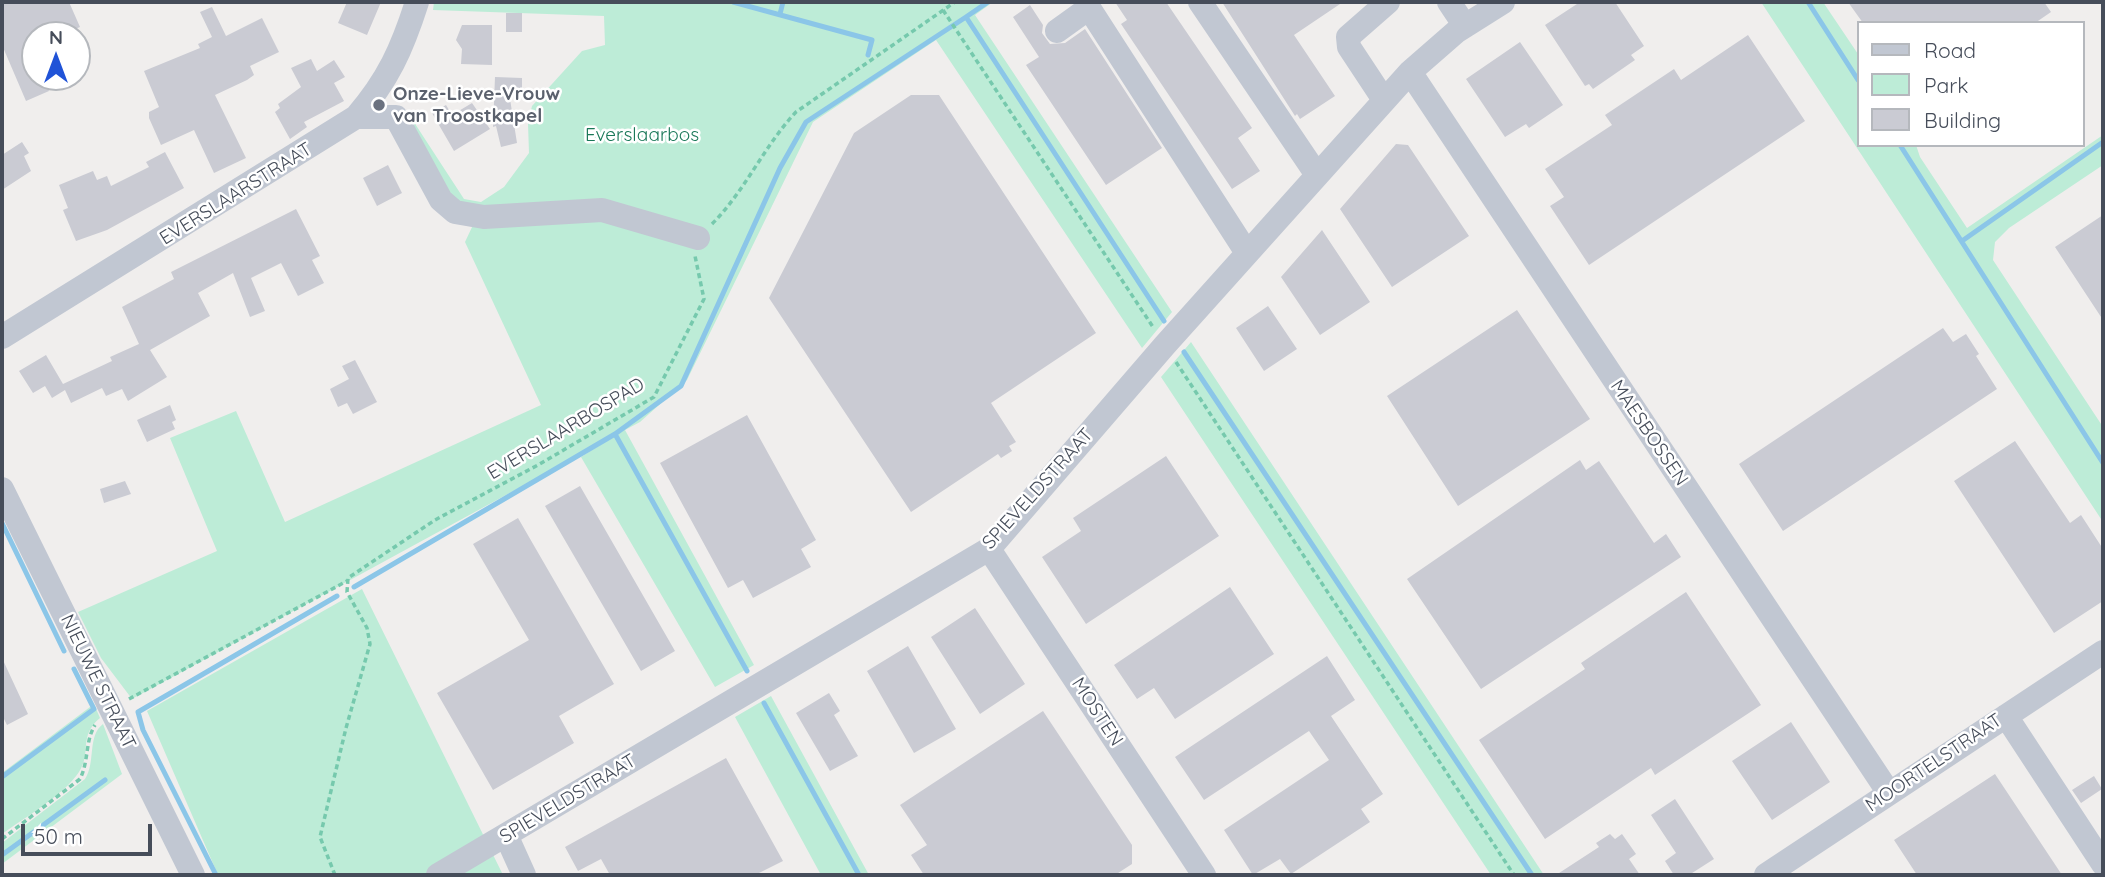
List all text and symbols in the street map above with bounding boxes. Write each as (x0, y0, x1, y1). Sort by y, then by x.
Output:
north arrow (21, 21, 91, 91)
legend (1856, 21, 2084, 147)
text: N (49, 25, 63, 49)
text: Road (1924, 37, 1976, 63)
text: Park (1924, 72, 1968, 98)
place label: Onze-Lieve-Vrouw van Troostkapel (393, 83, 560, 127)
marker: Onze-Lieve-Vrouw van Troostkapel (371, 97, 387, 113)
text: Building (1924, 107, 2001, 133)
park label: Everslaarbos (585, 124, 699, 146)
street label: EVERSLAARSTRAAT (156, 138, 316, 250)
street label: EVERSLAARBOSPAD (483, 373, 649, 485)
street label: MAESBOSSEN (1605, 376, 1693, 490)
street label: SPIEVELDSTRAAT (978, 424, 1098, 554)
street label: NIEUWE STRAAT (55, 611, 141, 753)
street label: MOSTEN (1066, 673, 1128, 751)
street label: MOORTELSTRAAT (1861, 709, 2007, 817)
street label: SPIEVELDSTRAAT (496, 749, 640, 849)
scale bar (24, 810, 156, 854)
text: 50 m (34, 823, 83, 849)

